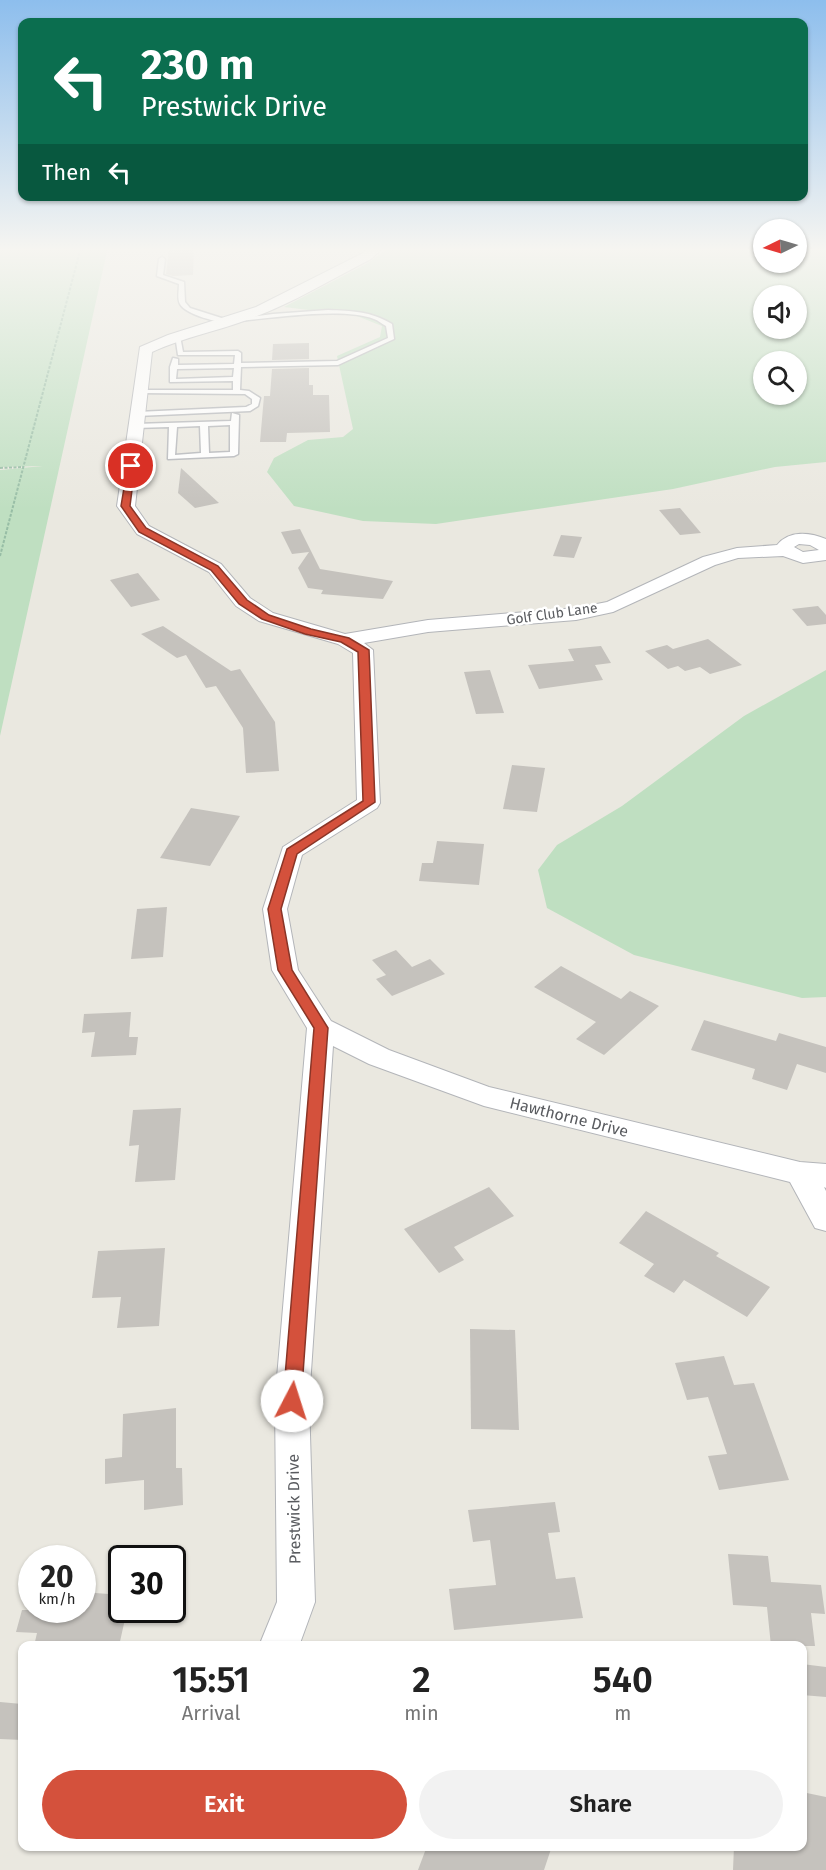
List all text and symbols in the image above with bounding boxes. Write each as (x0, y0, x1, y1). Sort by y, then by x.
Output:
text: 230 m (141, 40, 254, 90)
icon: left (42, 42, 120, 120)
text: Prestwick Drive (141, 91, 327, 123)
icon: left (103, 156, 136, 189)
text: Then (42, 159, 91, 186)
north arrow (753, 219, 807, 273)
map controls (753, 219, 807, 405)
button: sound (753, 285, 807, 339)
button: search (753, 351, 807, 405)
pin (105, 440, 156, 491)
icon: arrive (114, 449, 147, 482)
street label: Golf Club Lane (505, 599, 599, 629)
street label: Hawthorne Drive (508, 1093, 630, 1141)
position arrow (260, 1369, 324, 1433)
street label: Prestwick Drive (284, 1454, 304, 1564)
speed limit sign: 30 (108, 1545, 186, 1623)
text: 20 (40, 1559, 74, 1595)
text: km/h (38, 1590, 76, 1608)
text: 15:51 (172, 1658, 250, 1702)
text: 2 (412, 1658, 431, 1702)
text: 540 (593, 1658, 653, 1702)
text: Arrival (182, 1701, 240, 1725)
text: min (404, 1701, 439, 1725)
text: m (614, 1701, 631, 1725)
button: Exit (42, 1770, 407, 1839)
button: Share (419, 1770, 783, 1839)

